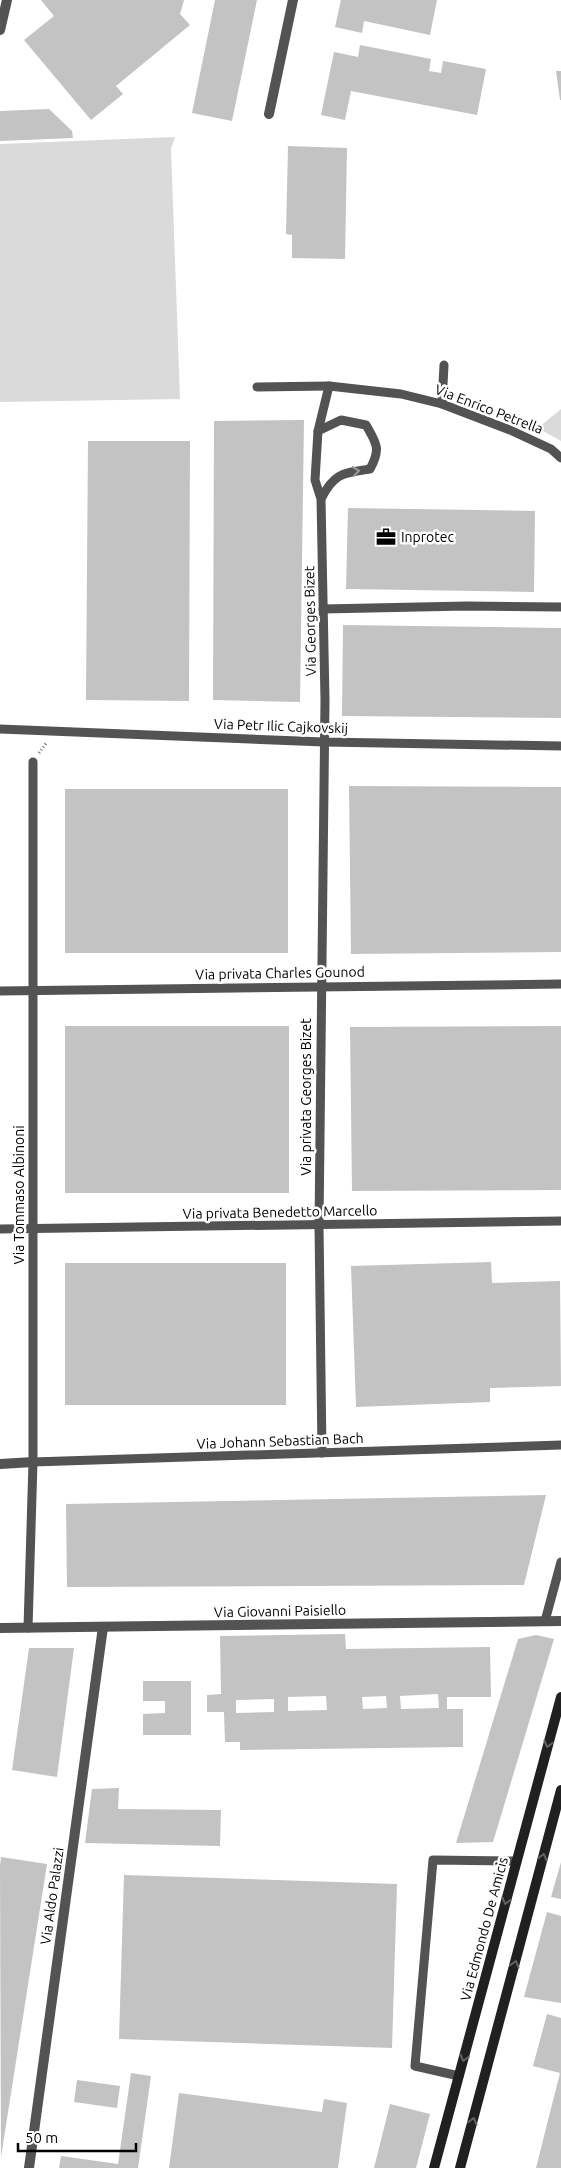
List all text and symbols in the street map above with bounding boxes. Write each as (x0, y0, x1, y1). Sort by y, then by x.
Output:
street label: Via Enrico Petrella (433, 381, 545, 437)
one-way arrow (352, 467, 361, 477)
office icon: Inprotec (375, 526, 397, 548)
place label: Inprotec (401, 529, 454, 545)
street label: Via Georges Bizet (301, 565, 319, 676)
street label: Via Petr Ilic Cajkovskij (214, 716, 348, 736)
street label: Via privata Charles Gounod (195, 964, 365, 982)
street label: Via privata Georges Bizet (298, 1018, 314, 1176)
street label: Via Tommaso Albinoni (11, 1125, 27, 1265)
street label: Via privata Benedetto Marcello (182, 1202, 378, 1222)
street label: Via Johann Sebastian Bach (196, 1430, 364, 1452)
street label: Via Giovanni Paisiello (214, 1602, 346, 1620)
one-way arrow (544, 1739, 554, 1747)
street label: Via Aldo Palazzi (37, 1846, 67, 1946)
one-way arrow (537, 1852, 548, 1861)
street label: Via Edmondo De Amicis (457, 1855, 511, 2003)
one-way arrow (501, 1896, 512, 1905)
one-way arrow (509, 1960, 519, 1968)
one-way arrow (459, 2053, 470, 2062)
one-way arrow (467, 2117, 477, 2125)
scale bar (18, 2120, 135, 2152)
text: 50 m (25, 2129, 58, 2146)

